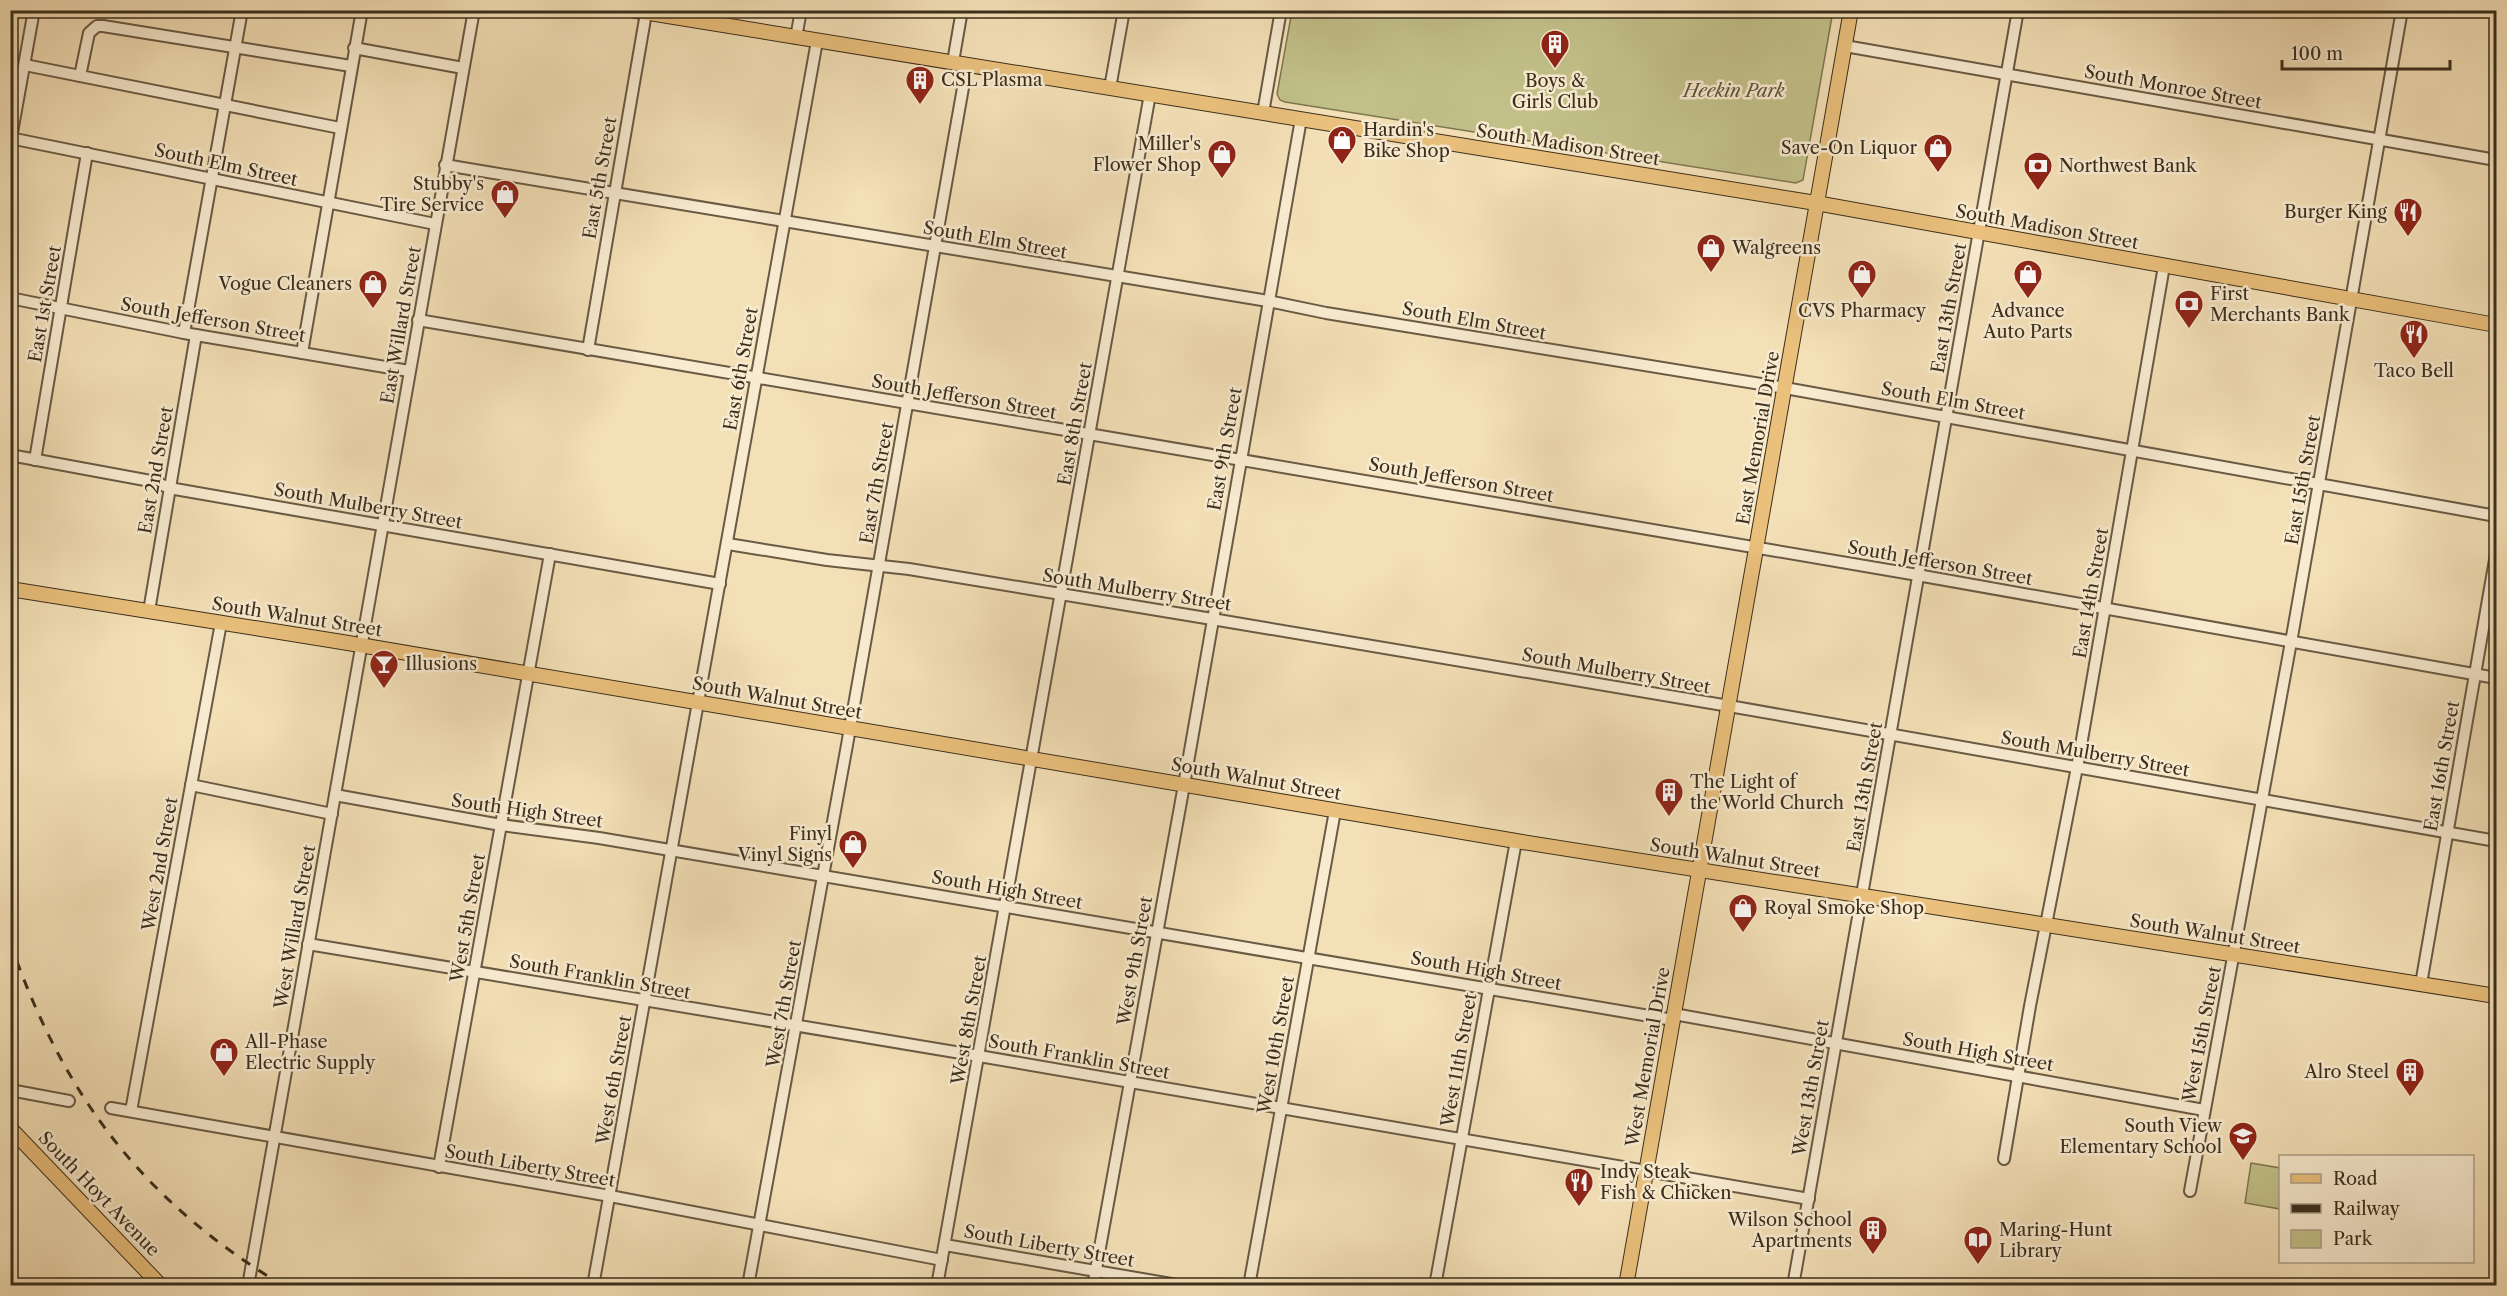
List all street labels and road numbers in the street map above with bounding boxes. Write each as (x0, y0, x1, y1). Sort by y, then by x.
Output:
street label: South Monroe Street (2083, 61, 2264, 114)
street label: East 5th Street (578, 114, 622, 241)
street label: South Madison Street (1475, 120, 1662, 170)
street label: South Elm Street (152, 139, 300, 191)
street label: South Madison Street (1954, 200, 2141, 254)
street label: South Elm Street (921, 217, 1069, 264)
street label: East 13th Street (1927, 241, 1971, 375)
street label: East 1st Street (24, 243, 66, 364)
street label: East Willard Street (376, 244, 426, 405)
street label: South Jefferson Street (119, 293, 308, 347)
street label: South Elm Street (1400, 298, 1548, 345)
street label: East 6th Street (719, 305, 763, 432)
street label: East Memorial Drive (1732, 349, 1784, 527)
street label: East 8th Street (1053, 360, 1097, 487)
street label: South Jefferson Street (870, 370, 1059, 424)
street label: South Elm Street (1879, 378, 2027, 425)
street label: East 9th Street (1203, 385, 1247, 512)
street label: East 2nd Street (134, 404, 178, 536)
street label: East 15th Street (2281, 413, 2325, 547)
street label: East 7th Street (855, 420, 899, 546)
street label: South Jefferson Street (1367, 453, 1556, 507)
street label: South Mulberry Street (272, 479, 465, 534)
street label: East 14th Street (2069, 525, 2113, 660)
street label: South Jefferson Street (1846, 536, 2035, 590)
street label: South Mulberry Street (1041, 564, 1234, 616)
street label: South Walnut Street (210, 593, 384, 641)
street label: South Mulberry Street (1520, 644, 1713, 699)
street label: South Walnut Street (690, 672, 864, 724)
street label: East 16th Street (2420, 698, 2464, 833)
street label: East 13th Street (1843, 720, 1887, 854)
street label: South Mulberry Street (1999, 727, 2192, 782)
street label: South Walnut Street (1169, 753, 1343, 805)
street label: South High Street (450, 789, 605, 833)
street label: West 2nd Street (137, 795, 183, 934)
street label: South Walnut Street (1648, 834, 1822, 882)
street label: West Willard Street (270, 843, 320, 1012)
street label: West 5th Street (446, 851, 490, 985)
street label: South High Street (930, 866, 1085, 914)
street label: West 9th Street (1113, 894, 1157, 1028)
street label: South Walnut Street (2128, 910, 2302, 958)
street label: West 7th Street (762, 938, 806, 1071)
street label: South High Street (1409, 947, 1564, 995)
street label: South Franklin Street (508, 950, 693, 1004)
street label: West 8th Street (947, 953, 991, 1088)
street label: West 15th Street (2178, 964, 2226, 1105)
street label: West Memorial Drive (1621, 965, 1675, 1150)
street label: West 10th Street (1253, 974, 1299, 1117)
street label: West 11th Street (1436, 991, 1482, 1130)
street label: West 6th Street (592, 1013, 636, 1147)
street label: West 13th Street (1788, 1017, 1834, 1159)
street label: South High Street (1901, 1028, 2056, 1076)
street label: South Franklin Street (987, 1030, 1172, 1084)
street label: South Hoyt Avenue (34, 1127, 164, 1261)
street label: South Liberty Street (443, 1140, 618, 1192)
street label: South Liberty Street (962, 1220, 1137, 1272)

